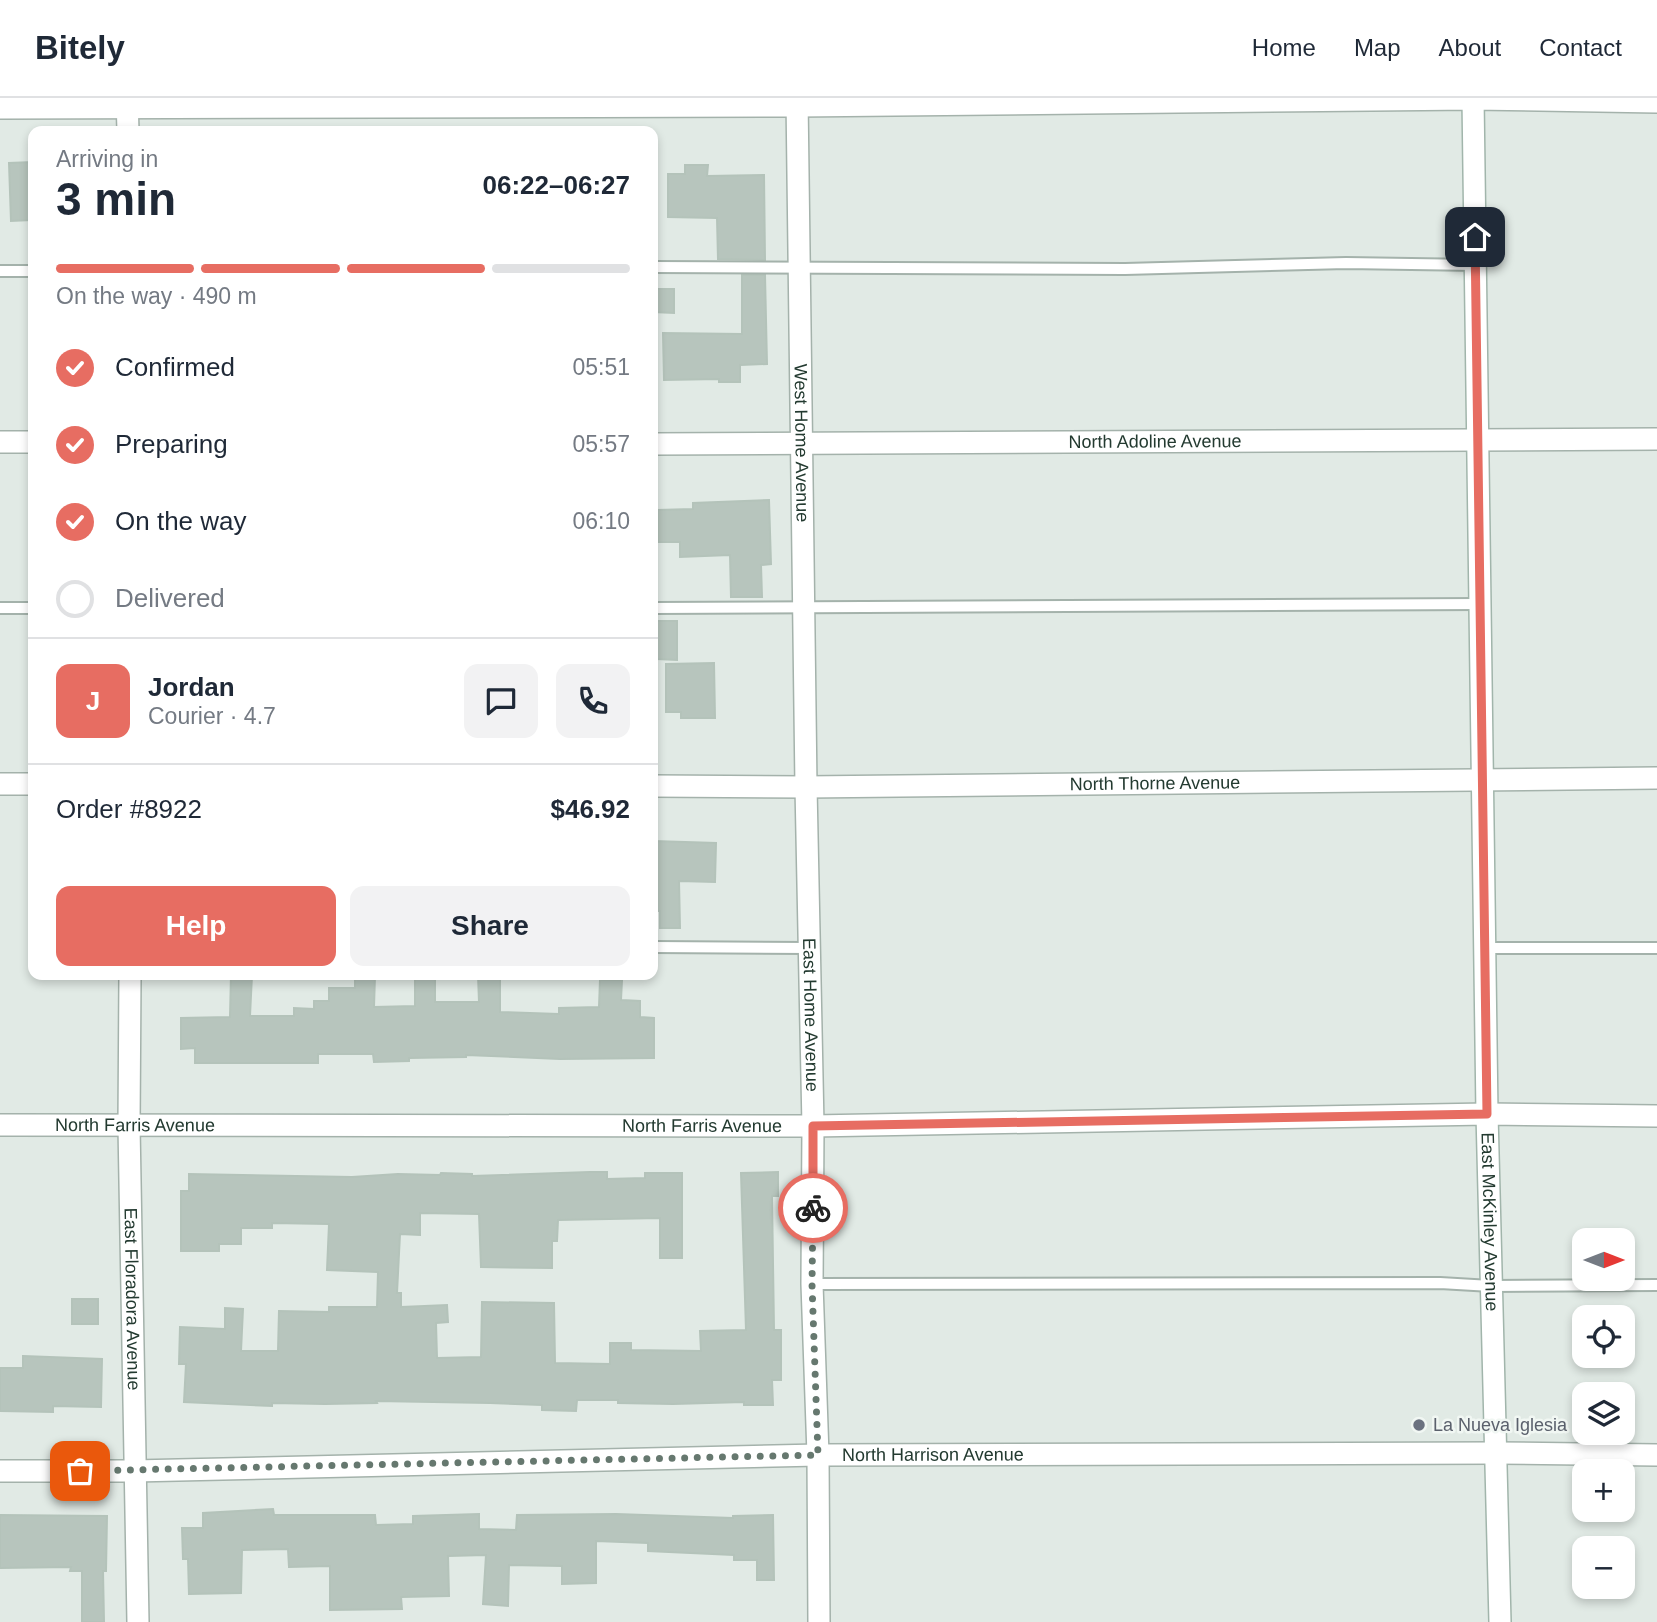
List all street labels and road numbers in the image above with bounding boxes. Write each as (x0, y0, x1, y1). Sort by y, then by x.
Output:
street label: West Home Avenue (790, 364, 813, 522)
street label: North Adoline Avenue (1068, 431, 1241, 452)
street label: North Thorne Avenue (1070, 772, 1240, 794)
street label: East Home Avenue (799, 938, 822, 1092)
street label: North Farris Avenue (55, 1115, 215, 1135)
street label: North Farris Avenue (622, 1116, 782, 1136)
street label: East McKinley Avenue (1477, 1132, 1502, 1312)
street label: East Floradora Avenue (120, 1207, 144, 1391)
street label: North Harrison Avenue (842, 1444, 1024, 1465)

